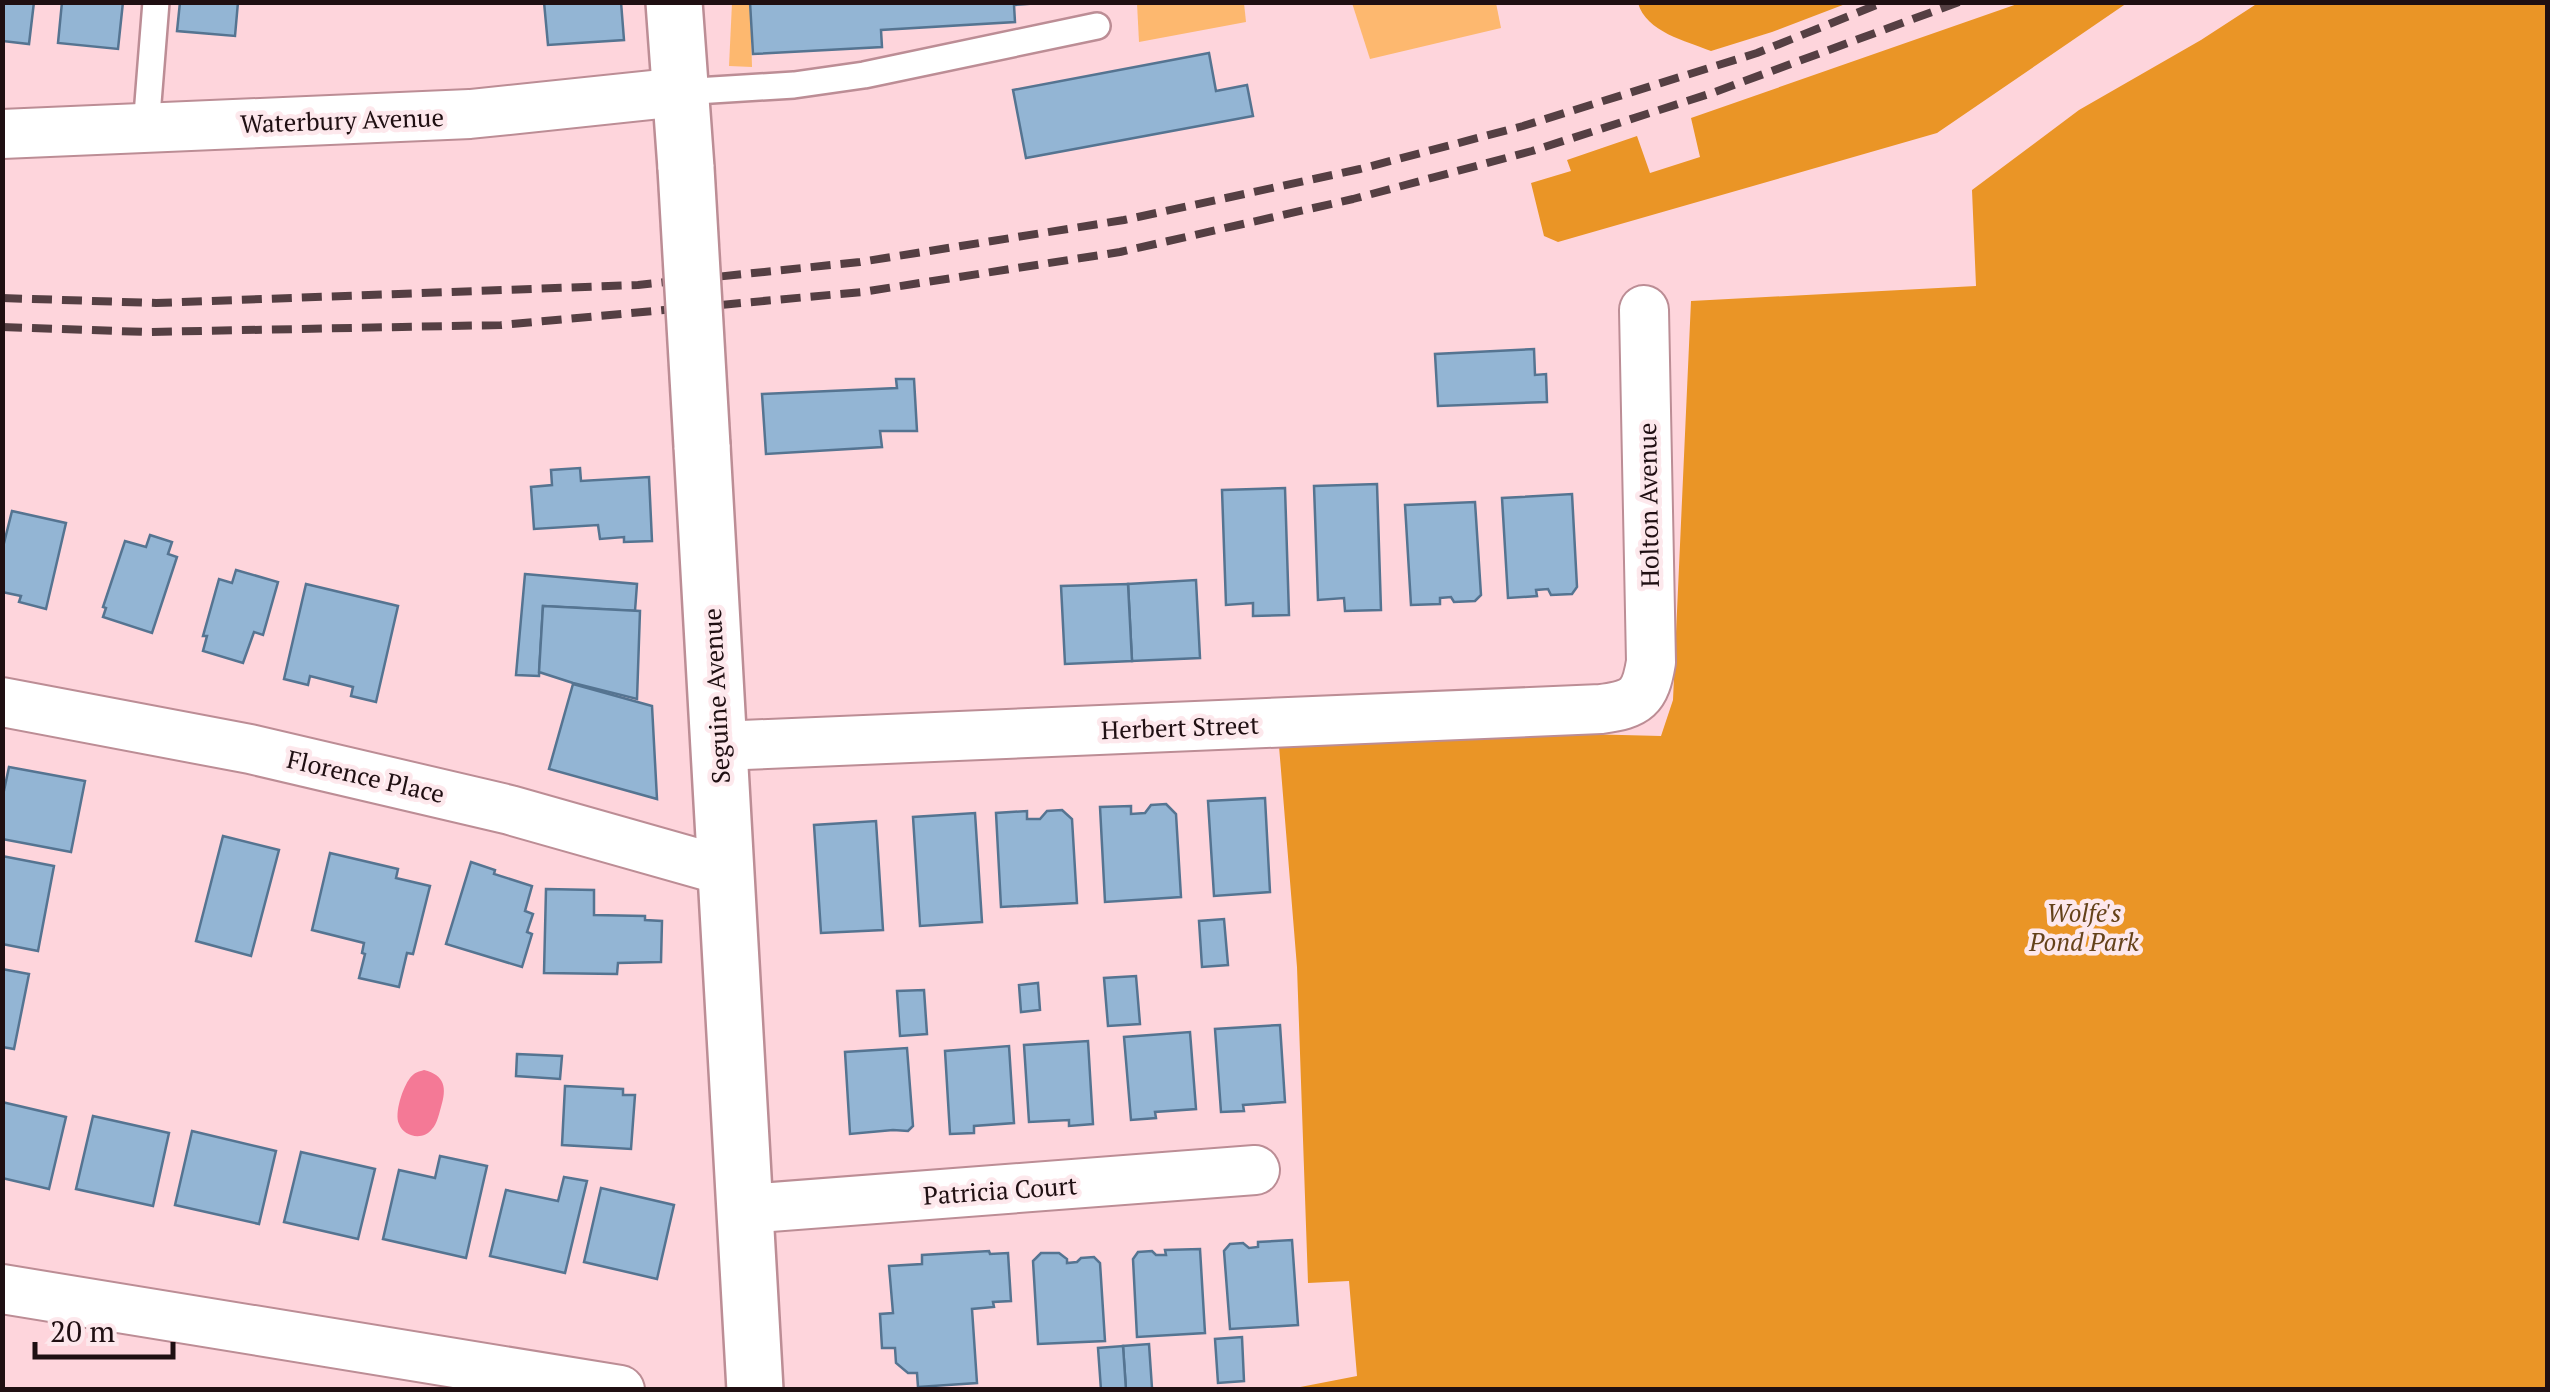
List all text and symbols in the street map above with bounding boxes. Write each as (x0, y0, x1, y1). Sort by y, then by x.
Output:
street label: Waterbury Avenue (240, 100, 444, 140)
street label: Holton Avenue (1630, 422, 1666, 588)
street label: Seguine Avenue (695, 607, 737, 785)
street label: Herbert Street (1100, 708, 1260, 746)
street label: Florence Place (284, 742, 448, 810)
park label: Wolfe's Pond Park (2028, 896, 2140, 958)
street label: Patricia Court (922, 1168, 1078, 1212)
scale bar (35, 1297, 172, 1359)
text: 20 m (50, 1311, 115, 1351)

